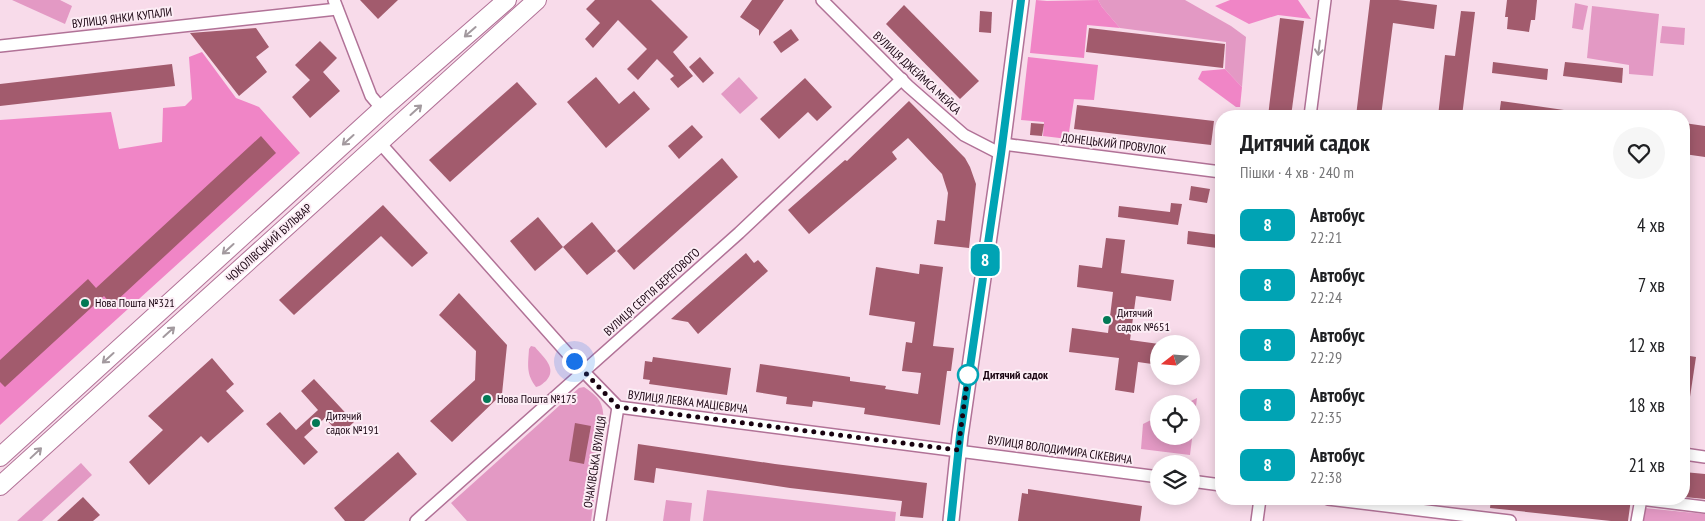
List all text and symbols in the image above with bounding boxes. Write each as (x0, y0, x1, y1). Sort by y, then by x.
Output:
street label: ВУЛИЦЯ ЯНКИ КУПАЛИ (71, 4, 173, 31)
one-way arrow (464, 26, 477, 37)
street label: ВУЛИЦЯ ДЖЕЙМСА МЕЙСА (870, 28, 965, 117)
one-way arrow (1314, 40, 1324, 56)
one-way arrow (409, 105, 422, 116)
text: Дитячий садок (1240, 127, 1370, 158)
button: heart (1613, 127, 1665, 179)
street label: ДОНЕЦЬКИЙ ПРОВУЛОК (1061, 130, 1167, 157)
one-way arrow (342, 134, 355, 146)
text: Пішки · 4 хв · 240 m (1240, 162, 1354, 182)
street label: ЧОКОЛІВСЬКИЙ БУЛЬВАР (223, 200, 315, 285)
text: Автобус (1310, 203, 1365, 227)
text: 8 (1263, 213, 1272, 236)
text: 4 хв (1637, 213, 1665, 237)
text: 22:21 (1310, 227, 1342, 247)
one-way arrow (222, 243, 235, 255)
street label: ВУЛИЦЯ СЕРГІЯ БЕРЕГОВОГО (601, 244, 703, 339)
line badge: 8 (969, 244, 1001, 276)
text: 8 (981, 248, 989, 271)
text: Автобус (1310, 263, 1365, 287)
text: 8 (1263, 273, 1272, 296)
text: 7 хв (1638, 273, 1665, 297)
text: 22:24 (1310, 287, 1342, 307)
place label: Нова Пошта №321 (95, 295, 175, 310)
marker: Нова Пошта №321 (79, 297, 91, 309)
place label: Дитячий садок №651 (1117, 305, 1170, 334)
marker: Дитячий садок №651 (1101, 314, 1113, 326)
text: Автобус (1310, 323, 1365, 347)
one-way arrow (163, 326, 176, 338)
text: 8 (1263, 333, 1272, 356)
text: 12 хв (1628, 333, 1665, 357)
north arrow (1150, 335, 1200, 385)
map controls (1150, 335, 1200, 505)
text: 22:29 (1310, 347, 1342, 367)
your location (562, 349, 587, 374)
one-way arrow (101, 353, 114, 364)
marker: Дитячий садок (957, 364, 979, 386)
place label: Дитячий садок (983, 367, 1048, 382)
text: Автобус (1310, 383, 1365, 407)
street label: ВУЛИЦЯ ЛЕВКА МАЦІЄВИЧА (627, 387, 749, 416)
place label: Нова Пошта №175 (497, 391, 577, 406)
marker: Нова Пошта №175 (481, 393, 493, 405)
text: 8 (1263, 393, 1272, 416)
text: 18 хв (1628, 393, 1665, 417)
button: locate (1150, 395, 1200, 445)
text: 22:35 (1310, 407, 1342, 427)
place label: Дитячий садок №191 (326, 408, 379, 437)
street label: ОЧАКІВСЬКА ВУЛИЦЯ (580, 415, 609, 509)
marker: Дитячий садок №191 (310, 417, 322, 429)
street label: ВУЛИЦЯ ВОЛОДИМИРА СІКЕВИЧА (987, 432, 1134, 467)
text: Автобус (1310, 443, 1365, 467)
one-way arrow (29, 447, 42, 459)
text: 8 (1263, 453, 1272, 476)
text: 21 хв (1628, 453, 1665, 477)
button: layers (1150, 455, 1200, 505)
text: 22:38 (1310, 467, 1342, 487)

